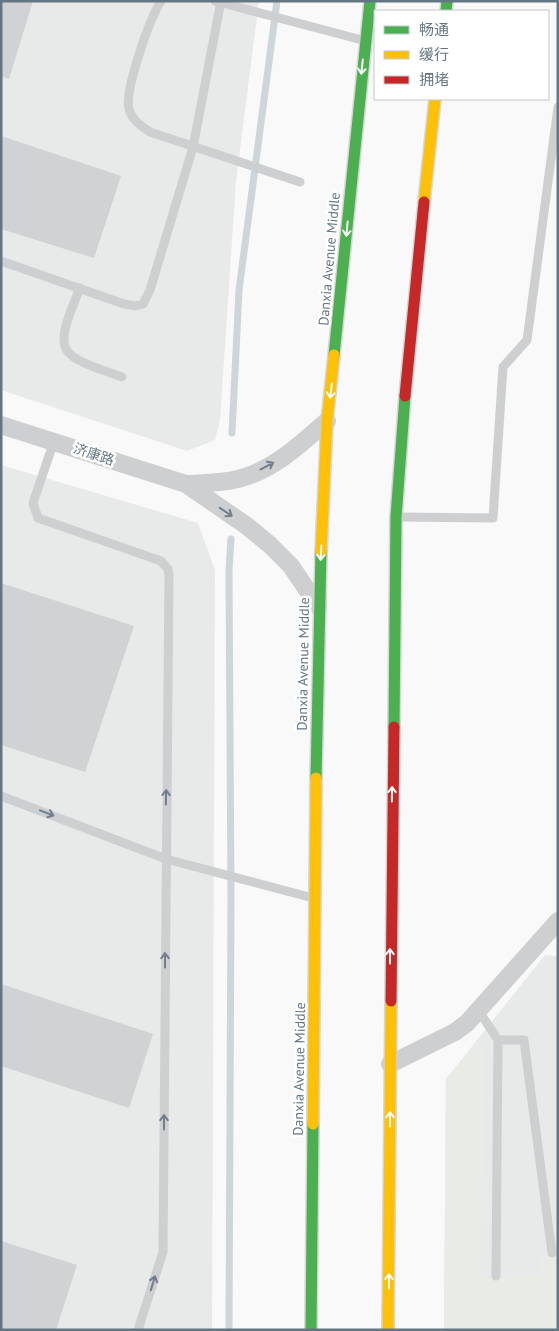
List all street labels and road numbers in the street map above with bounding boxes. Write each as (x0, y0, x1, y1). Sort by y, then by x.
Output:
street label: Danxia Avenue Middle (314, 192, 344, 326)
street label: 济康路 (71, 439, 117, 469)
street label: Danxia Avenue Middle (293, 597, 313, 731)
street label: Danxia Avenue Middle (289, 1002, 309, 1136)

